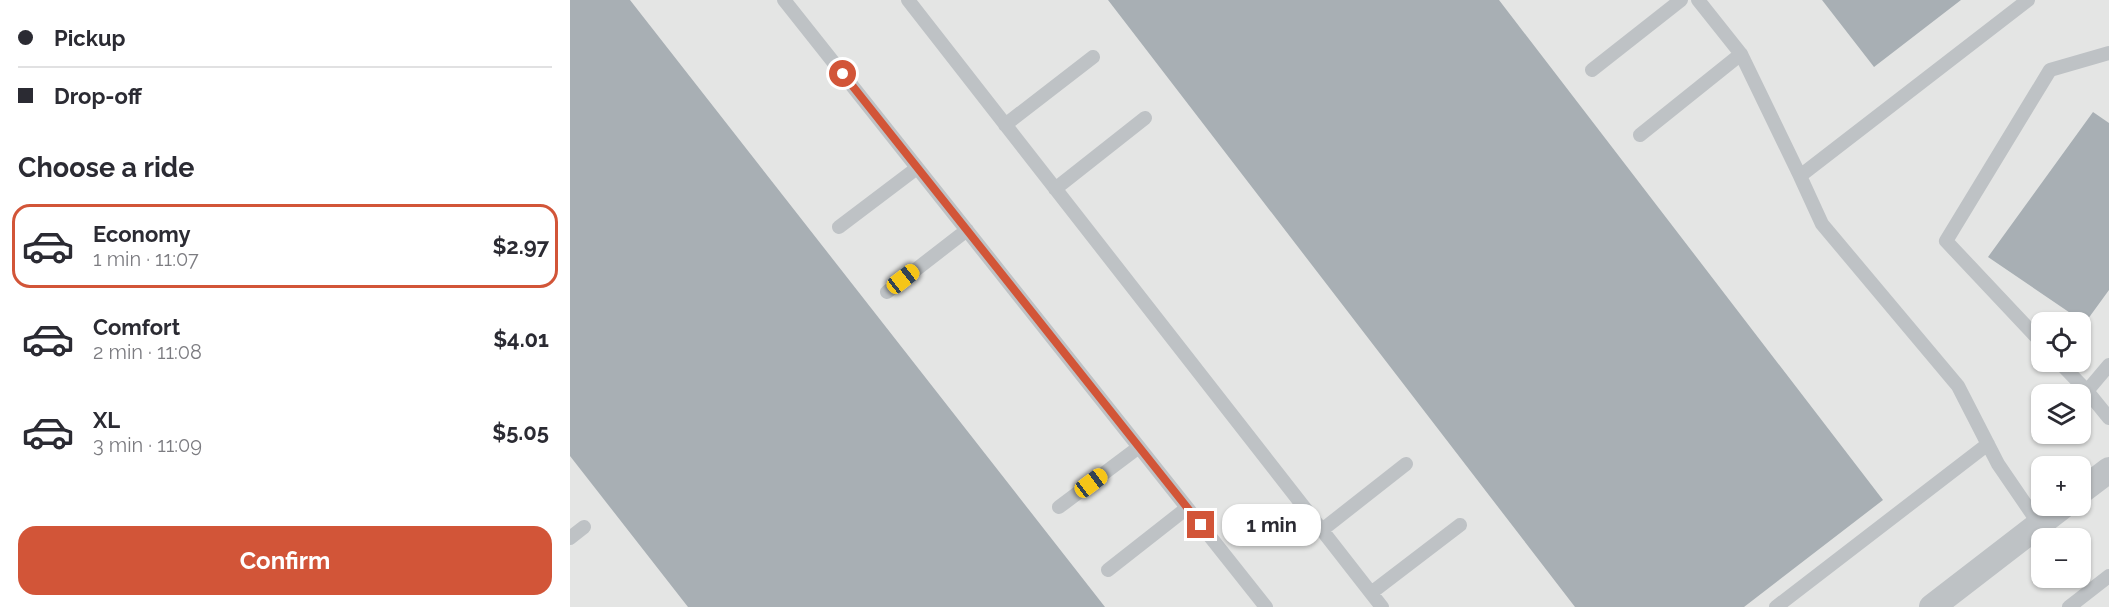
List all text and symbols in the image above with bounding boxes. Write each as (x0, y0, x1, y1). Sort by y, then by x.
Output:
text: Pickup (54, 25, 126, 51)
route start (829, 60, 856, 87)
text: Drop-off (54, 83, 142, 109)
text: Choose a ride (18, 152, 194, 183)
icon: car (21, 219, 75, 273)
text: Economy (93, 221, 191, 247)
text: $2.97 (492, 233, 549, 259)
text: 1 min · 11:07 (93, 247, 199, 271)
car (883, 261, 923, 297)
icon: car (21, 312, 75, 366)
map controls (2031, 312, 2091, 588)
button: locate (2031, 312, 2091, 372)
text: Comfort (93, 314, 180, 340)
text: $4.01 (493, 326, 549, 352)
text: 2 min · 11:08 (93, 340, 202, 364)
button: layers (2031, 384, 2091, 444)
icon: car (21, 405, 75, 459)
text: XL (93, 407, 120, 433)
text: $5.05 (492, 419, 549, 445)
text: 3 min · 11:09 (93, 433, 202, 457)
button: + (2031, 456, 2091, 516)
car (1071, 465, 1111, 501)
callout: 1 min (1222, 504, 1321, 546)
route end (1187, 511, 1214, 538)
text: 1 min (1246, 513, 1297, 537)
button: Confirm (18, 526, 552, 595)
button: − (2031, 528, 2091, 588)

